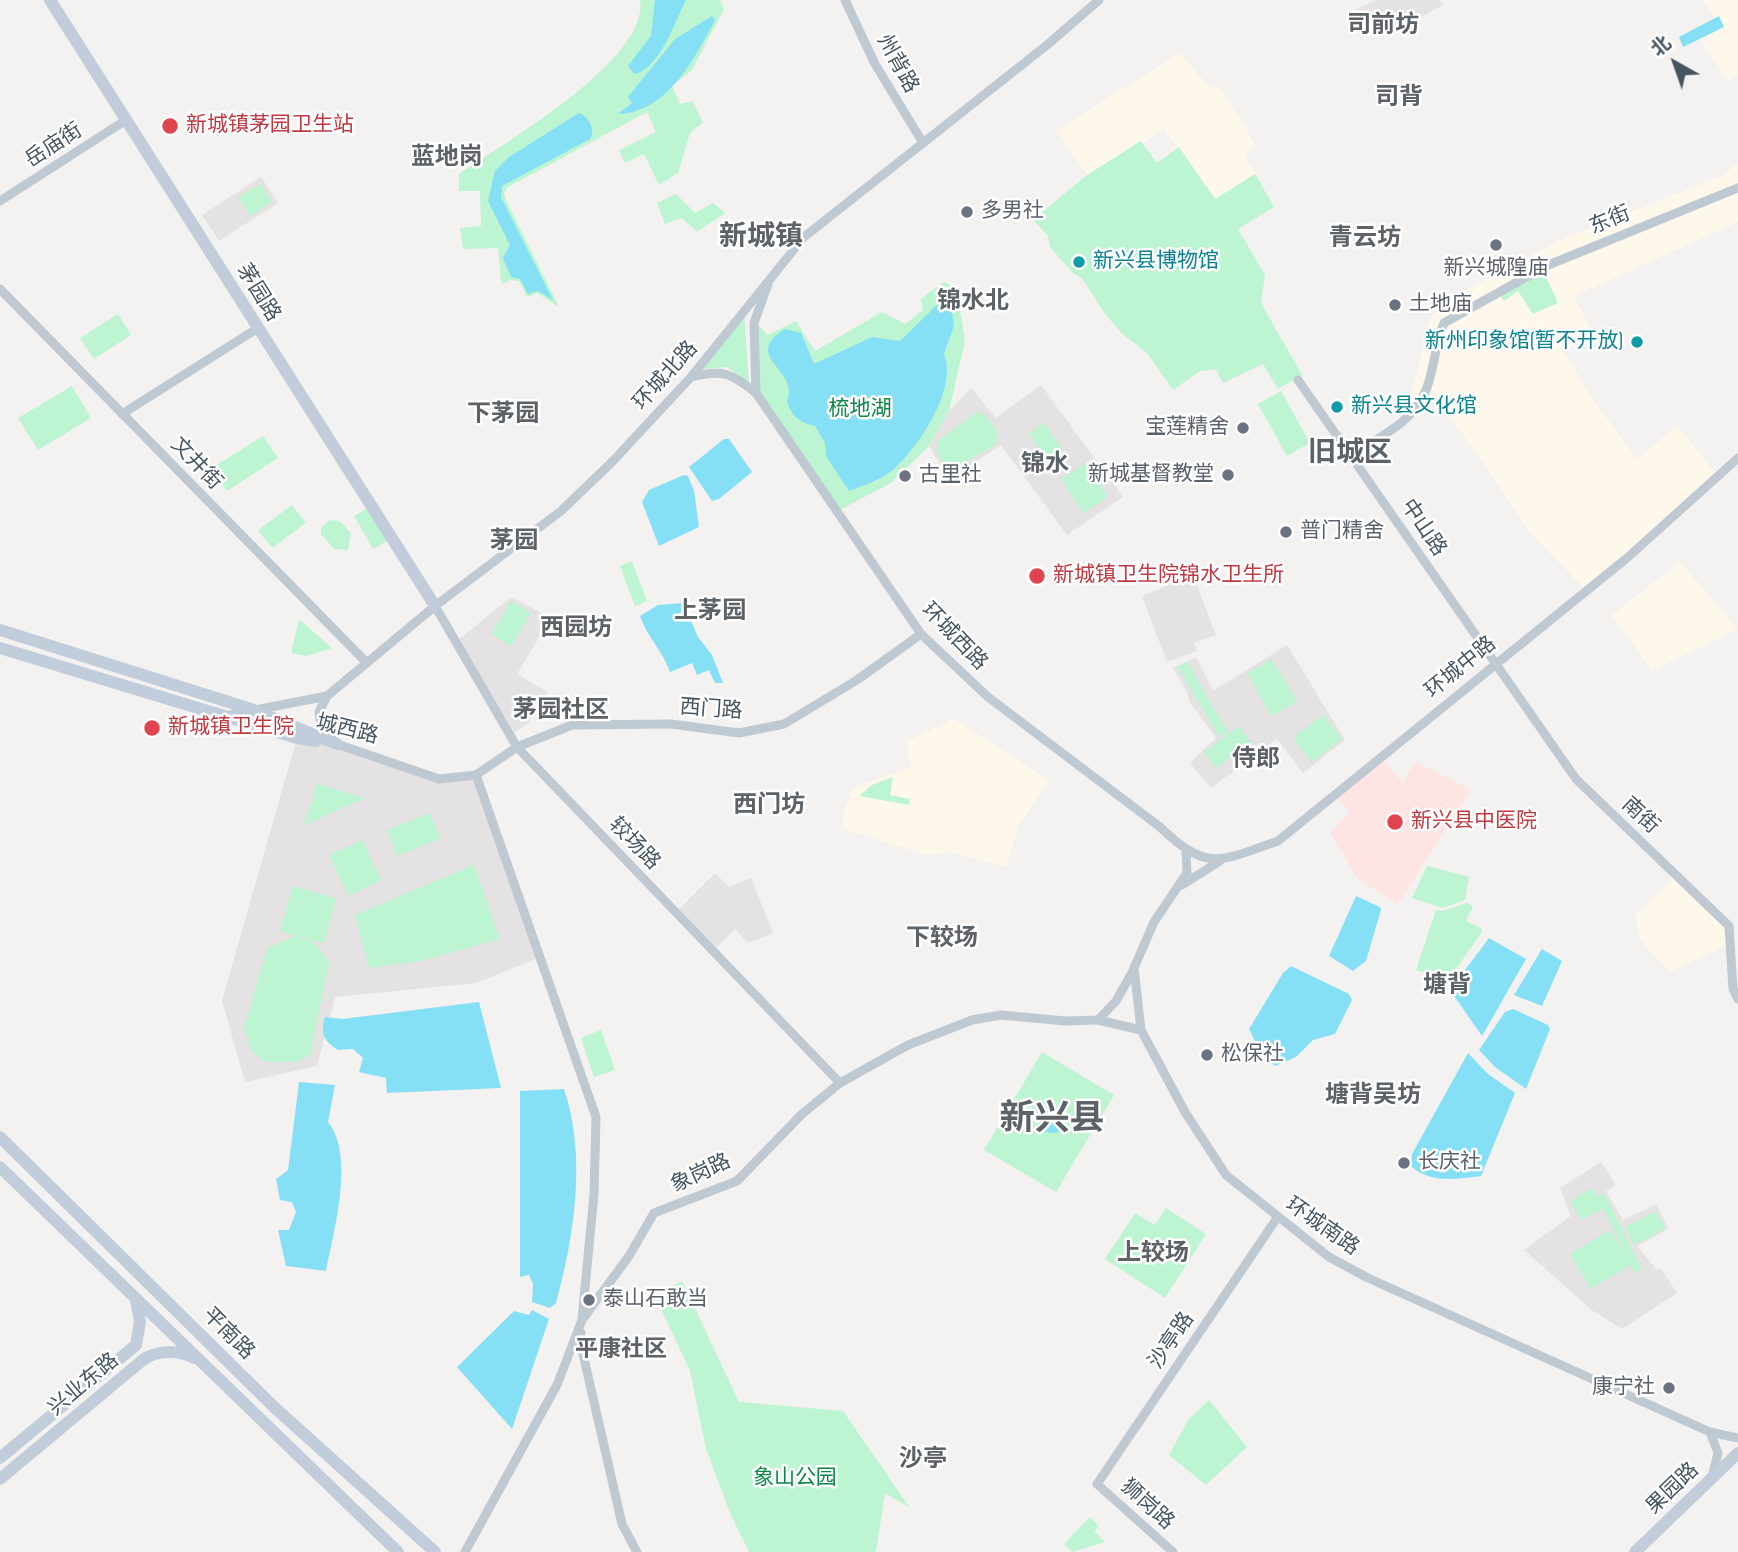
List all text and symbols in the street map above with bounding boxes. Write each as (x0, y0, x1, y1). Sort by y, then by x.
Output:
district label: 司前坊 (1347, 12, 1419, 40)
north arrow (1640, 28, 1710, 98)
street label: 州背路 (871, 30, 923, 98)
text: 北 (1646, 32, 1676, 61)
district label: 司背 (1375, 84, 1423, 112)
place label: 新城镇茅园卫生站 (186, 113, 354, 139)
marker: 新城镇茅园卫生站 (160, 116, 180, 136)
street label: 岳庙街 (21, 118, 87, 174)
district label: 蓝地岗 (411, 144, 483, 172)
place label: 多男社 (981, 199, 1044, 225)
street label: 东街 (1586, 201, 1634, 241)
marker: 多男社 (959, 204, 975, 220)
district label: 新城镇 (719, 221, 803, 255)
district label: 青云坊 (1329, 225, 1401, 253)
marker: 新兴城隍庙 (1488, 237, 1504, 253)
place label: 新兴县博物馆 (1093, 249, 1219, 275)
marker: 新兴县博物馆 (1071, 254, 1087, 270)
place label: 新兴城隍庙 (1444, 256, 1548, 282)
street label: 茅园路 (231, 260, 285, 326)
district label: 锦水北 (937, 288, 1009, 316)
place label: 土地庙 (1409, 292, 1472, 318)
marker: 土地庙 (1387, 297, 1403, 313)
place label: 新州印象馆(暂不开放) (1425, 329, 1623, 355)
marker: 新州印象馆(暂不开放) (1629, 334, 1645, 350)
street label: 环城北路 (629, 336, 703, 416)
place label: 新兴县文化馆 (1351, 394, 1477, 420)
park label: 梳地湖 (829, 397, 891, 423)
marker: 新兴县文化馆 (1329, 399, 1345, 415)
district label: 下茅园 (467, 401, 539, 429)
place label: 宝莲精舍 (1145, 415, 1229, 441)
marker: 宝莲精舍 (1235, 420, 1251, 436)
street label: 文井街 (165, 433, 227, 495)
district label: 旧城区 (1308, 437, 1392, 471)
district label: 锦水 (1021, 451, 1069, 479)
place label: 新城基督教堂 (1088, 462, 1214, 488)
place label: 古里社 (919, 463, 982, 489)
marker: 新城基督教堂 (1220, 467, 1236, 483)
marker: 古里社 (897, 468, 913, 484)
street label: 中山路 (1395, 495, 1451, 561)
place label: 普门精舍 (1300, 519, 1384, 545)
marker: 普门精舍 (1278, 524, 1294, 540)
district label: 茅园 (490, 528, 538, 556)
place label: 新城镇卫生院锦水卫生所 (1053, 563, 1284, 589)
marker: 新城镇卫生院锦水卫生所 (1027, 566, 1047, 586)
district label: 上茅园 (674, 598, 746, 626)
street label: 环城西路 (916, 598, 992, 676)
district label: 西园坊 (540, 615, 612, 643)
street label: 环城中路 (1420, 632, 1502, 704)
street label: 西门路 (679, 695, 743, 725)
district label: 茅园社区 (513, 697, 609, 725)
street label: 城西路 (313, 710, 381, 750)
place label: 新城镇卫生院 (168, 715, 294, 741)
marker: 新城镇卫生院 (142, 718, 162, 738)
district label: 侍郎 (1232, 746, 1280, 774)
district label: 西门坊 (733, 792, 805, 820)
street label: 南街 (1616, 792, 1664, 840)
place label: 新兴县中医院 (1411, 809, 1537, 835)
marker: 新兴县中医院 (1385, 812, 1405, 832)
street label: 较场路 (603, 813, 665, 875)
district label: 下较场 (906, 925, 978, 953)
district label: 塘背 (1423, 972, 1471, 1000)
place label: 松保社 (1221, 1042, 1284, 1068)
marker: 松保社 (1199, 1047, 1215, 1063)
district label: 塘背吴坊 (1325, 1082, 1421, 1110)
district label: 新兴县 (1000, 1099, 1104, 1141)
street label: 象岗路 (667, 1149, 735, 1199)
place label: 长庆社 (1418, 1150, 1481, 1176)
marker: 长庆社 (1396, 1155, 1412, 1171)
street label: 环城南路 (1280, 1193, 1364, 1261)
district label: 上较场 (1117, 1240, 1189, 1268)
place label: 泰山石敢当 (603, 1287, 708, 1313)
marker: 泰山石敢当 (581, 1292, 597, 1308)
street label: 平南路 (197, 1303, 259, 1365)
street label: 沙亭路 (1144, 1308, 1200, 1374)
district label: 平康社区 (575, 1336, 667, 1364)
street label: 兴业东路 (44, 1348, 124, 1422)
place label: 康宁社 (1592, 1375, 1655, 1401)
marker: 康宁社 (1661, 1380, 1677, 1396)
district label: 沙亭 (899, 1446, 947, 1474)
street label: 果园路 (1642, 1458, 1704, 1520)
park label: 象山公园 (753, 1466, 837, 1492)
street label: 狮岗路 (1115, 1475, 1179, 1535)

